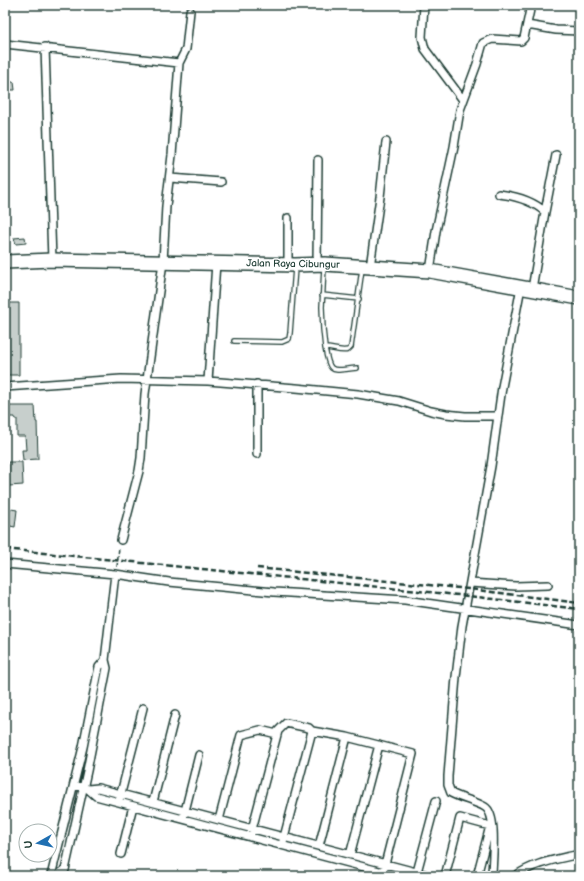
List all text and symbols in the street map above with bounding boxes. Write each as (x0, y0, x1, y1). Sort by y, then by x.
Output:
street label: Jalan Raya Cibungur (246, 257, 340, 271)
north arrow (18, 823, 58, 863)
text: U (22, 839, 36, 849)

